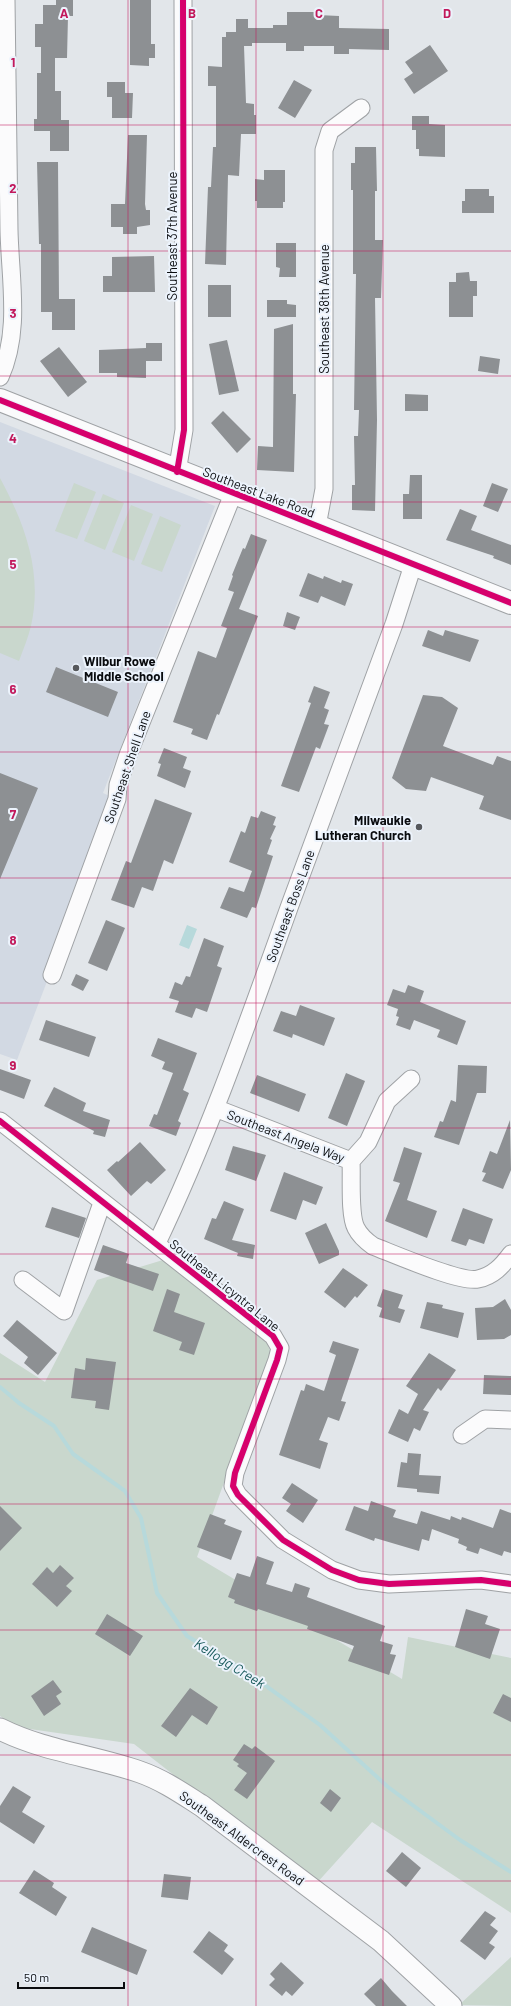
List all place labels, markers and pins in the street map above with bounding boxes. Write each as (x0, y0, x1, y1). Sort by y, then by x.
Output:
place label: Wilbur Rowe Middle School (84, 653, 164, 684)
marker: Wilbur Rowe Middle School (71, 663, 81, 673)
place label: Milwaukie Lutheran Church (315, 812, 411, 843)
marker: Milwaukie Lutheran Church (414, 822, 424, 832)

